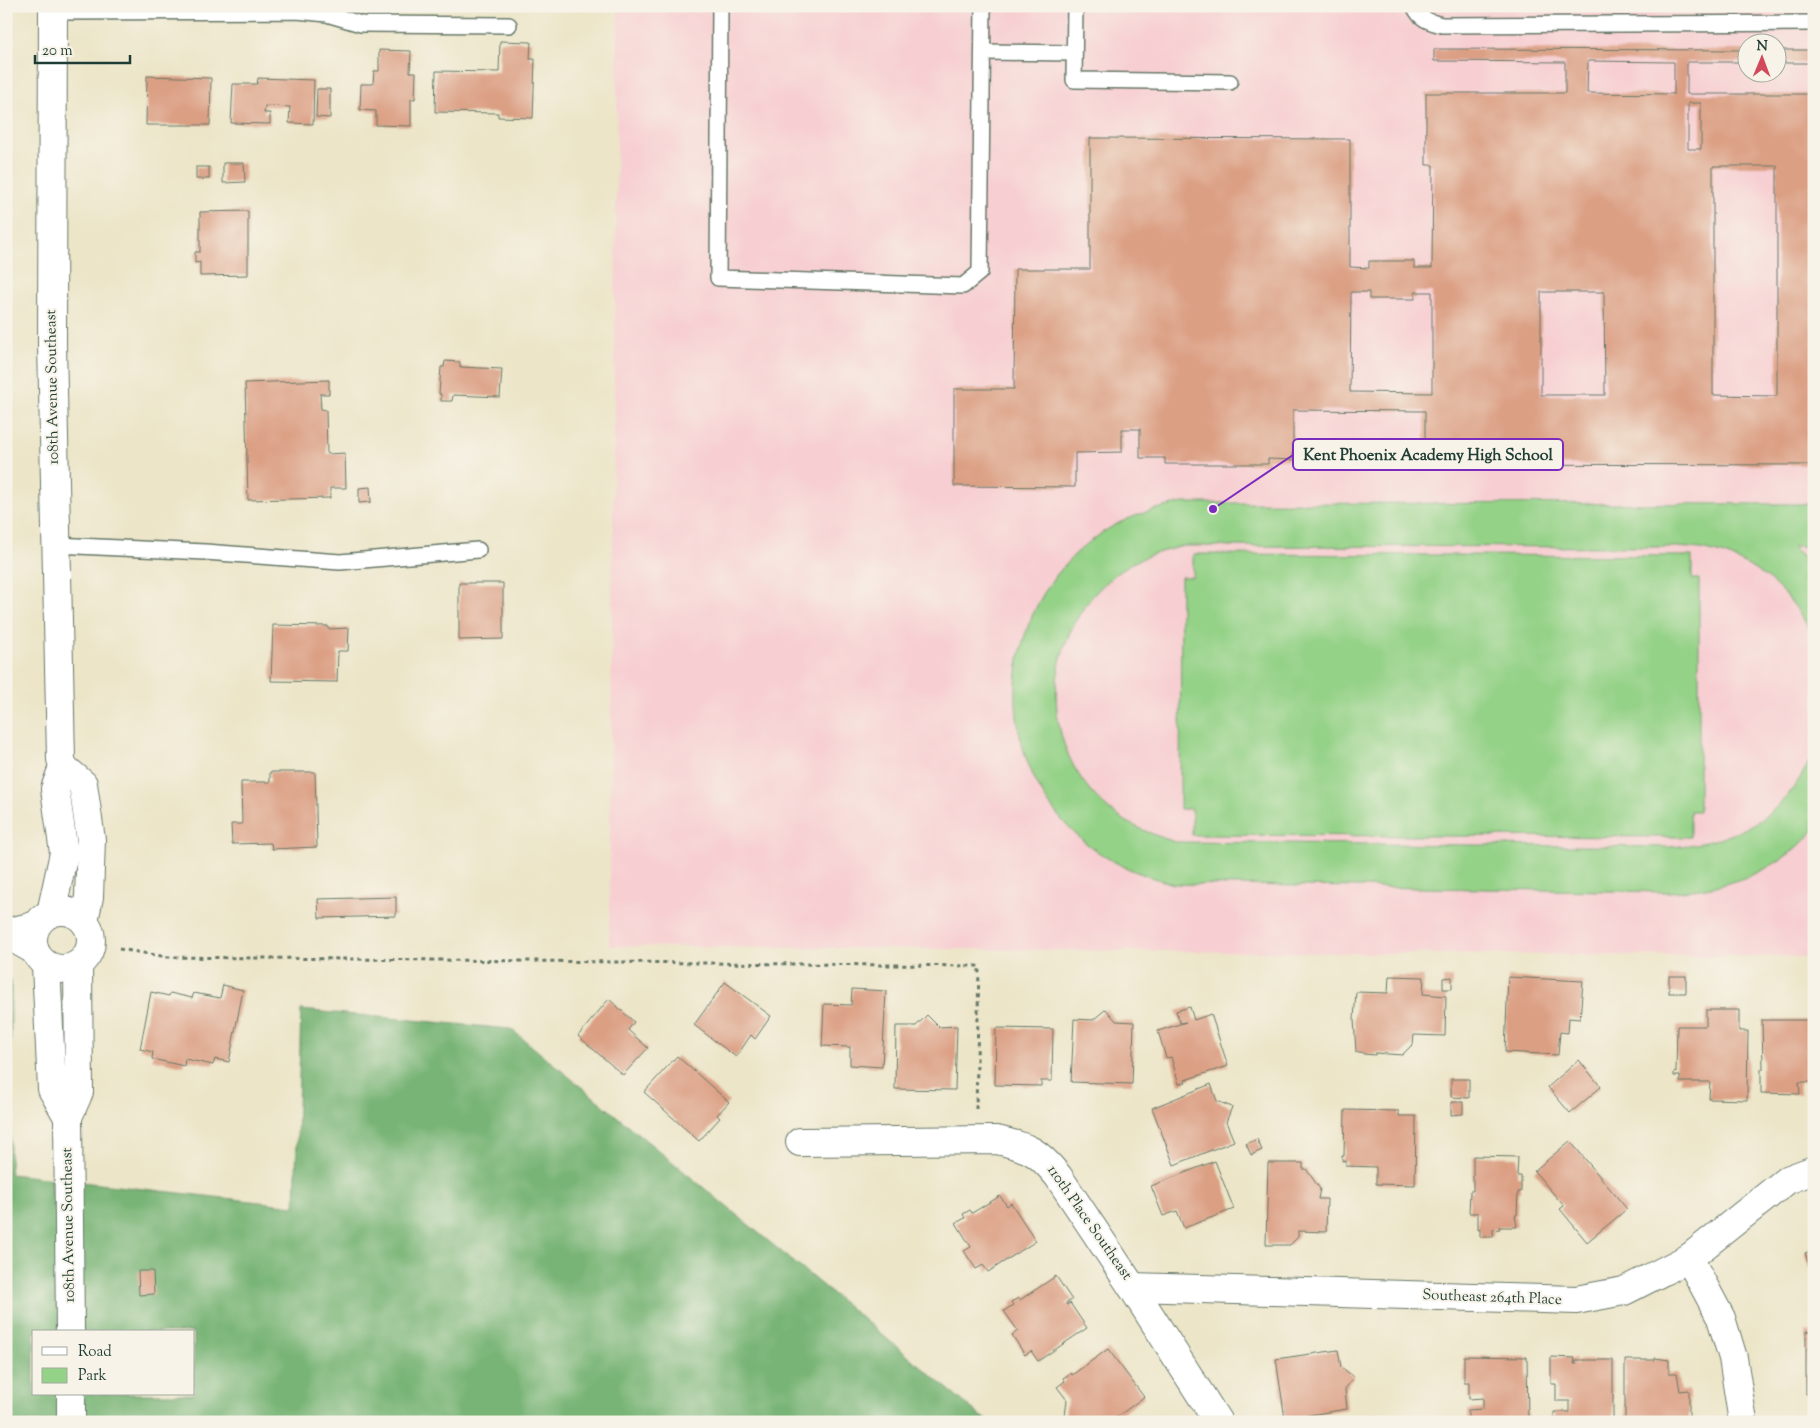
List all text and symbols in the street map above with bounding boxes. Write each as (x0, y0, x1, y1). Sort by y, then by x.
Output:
scale bar (35, 32, 130, 64)
north arrow (1738, 32, 1788, 82)
text: N (1756, 37, 1768, 57)
text: 20 m (42, 41, 73, 62)
street label: 108th Avenue Southeast (41, 309, 65, 465)
callout: Kent Phoenix Academy High School (1293, 439, 1563, 470)
text: Kent Phoenix Academy High School (1303, 445, 1553, 468)
street label: 108th Avenue Southeast (57, 1147, 81, 1303)
street label: 110th Place Southeast (1041, 1161, 1137, 1285)
street label: Southeast 264th Place (1422, 1285, 1562, 1311)
legend (32, 1330, 195, 1396)
text: Road (78, 1342, 112, 1363)
text: Park (78, 1366, 107, 1387)

